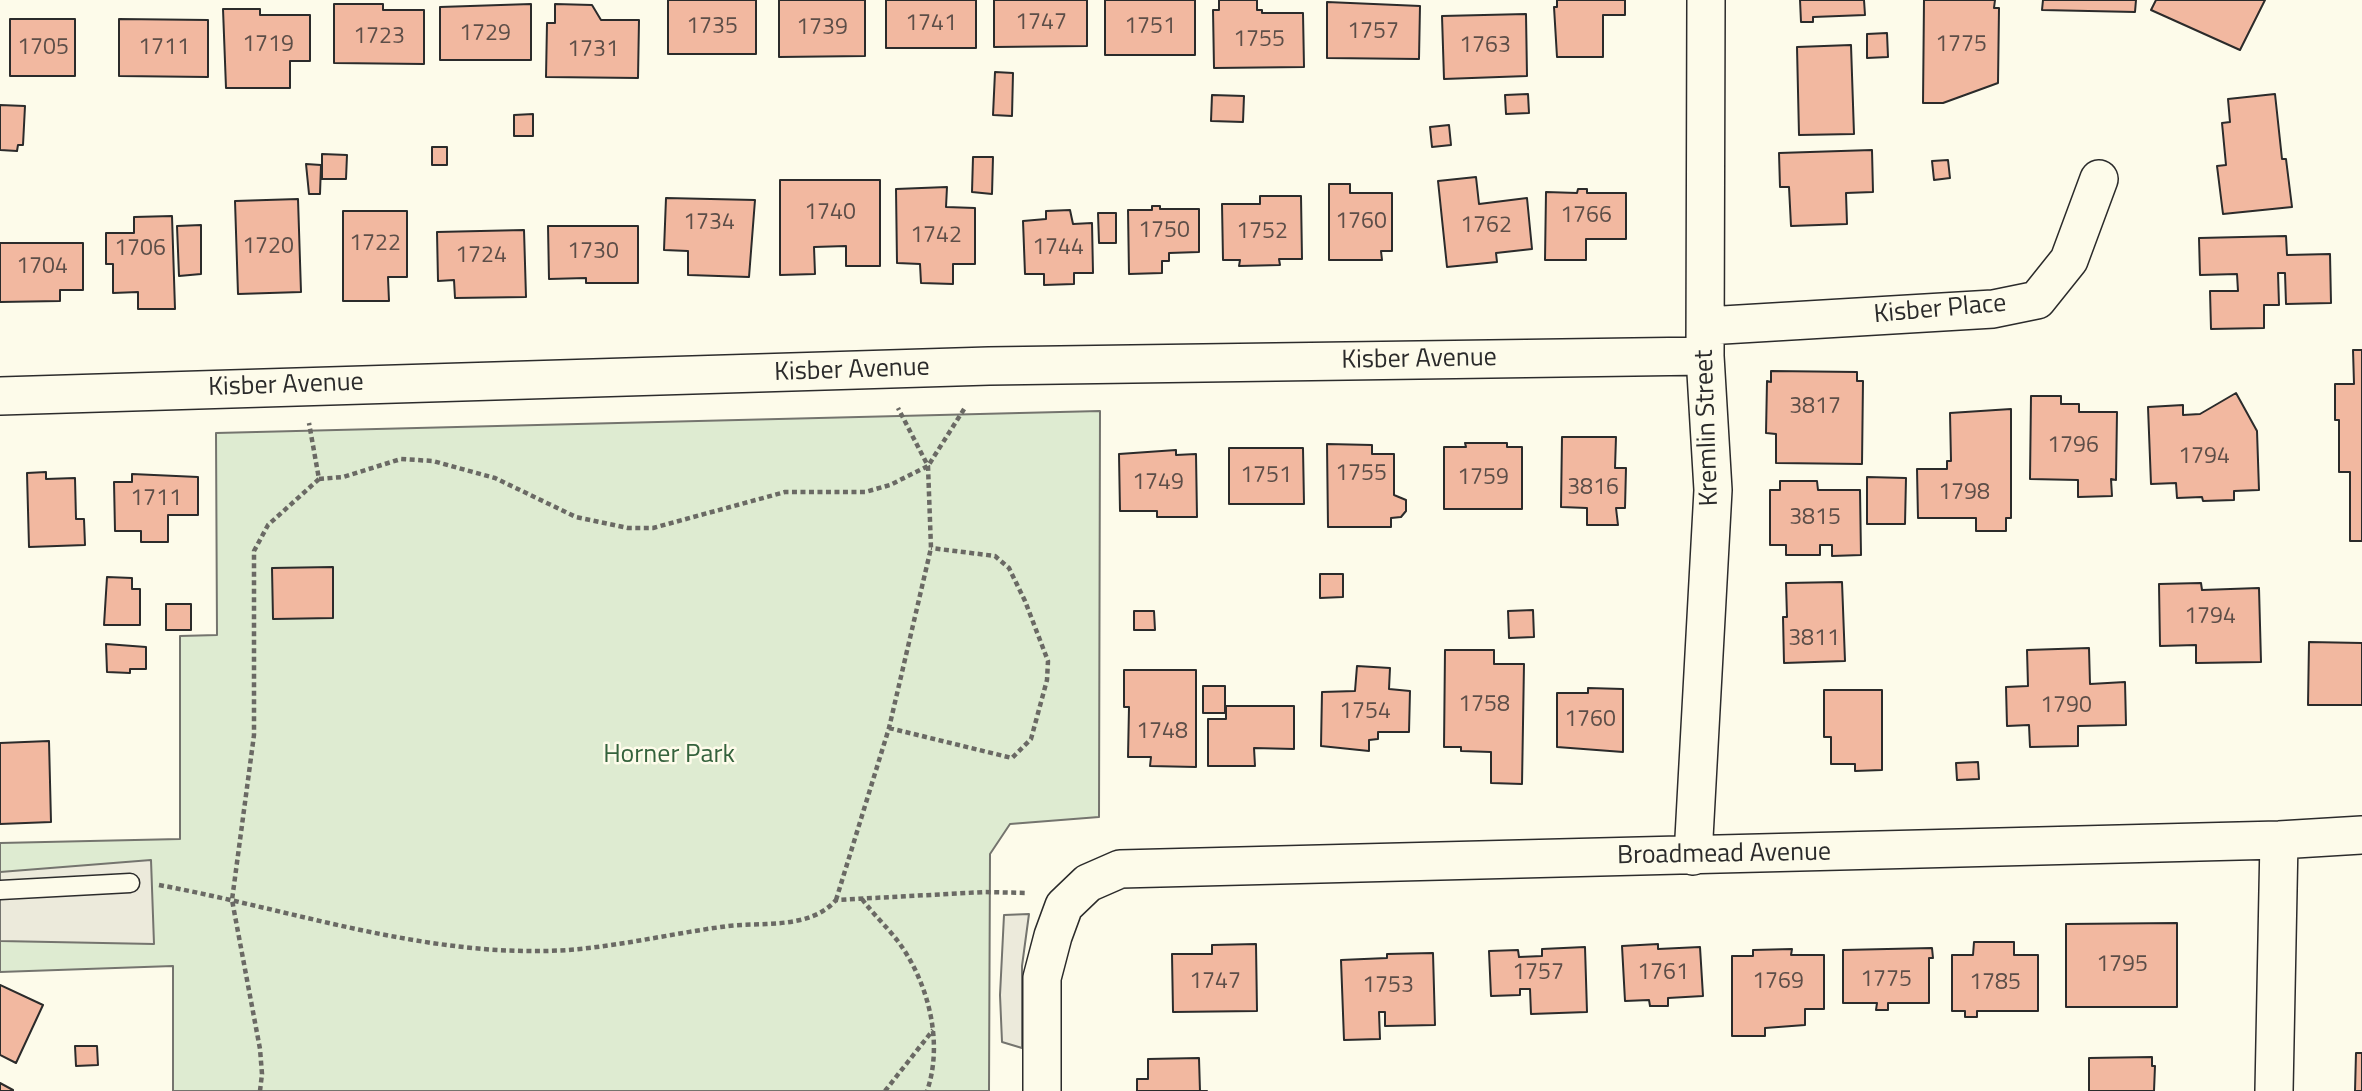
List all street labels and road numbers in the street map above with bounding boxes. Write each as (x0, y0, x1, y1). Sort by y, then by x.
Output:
street label: Kisber Place (1872, 289, 2008, 331)
street label: Kisber Avenue (1341, 343, 1497, 377)
street label: Kremlin Street (1690, 349, 1726, 507)
street label: Kisber Avenue (774, 353, 930, 389)
street label: Kisber Avenue (208, 368, 364, 404)
street label: Broadmead Avenue (1617, 838, 1831, 872)

